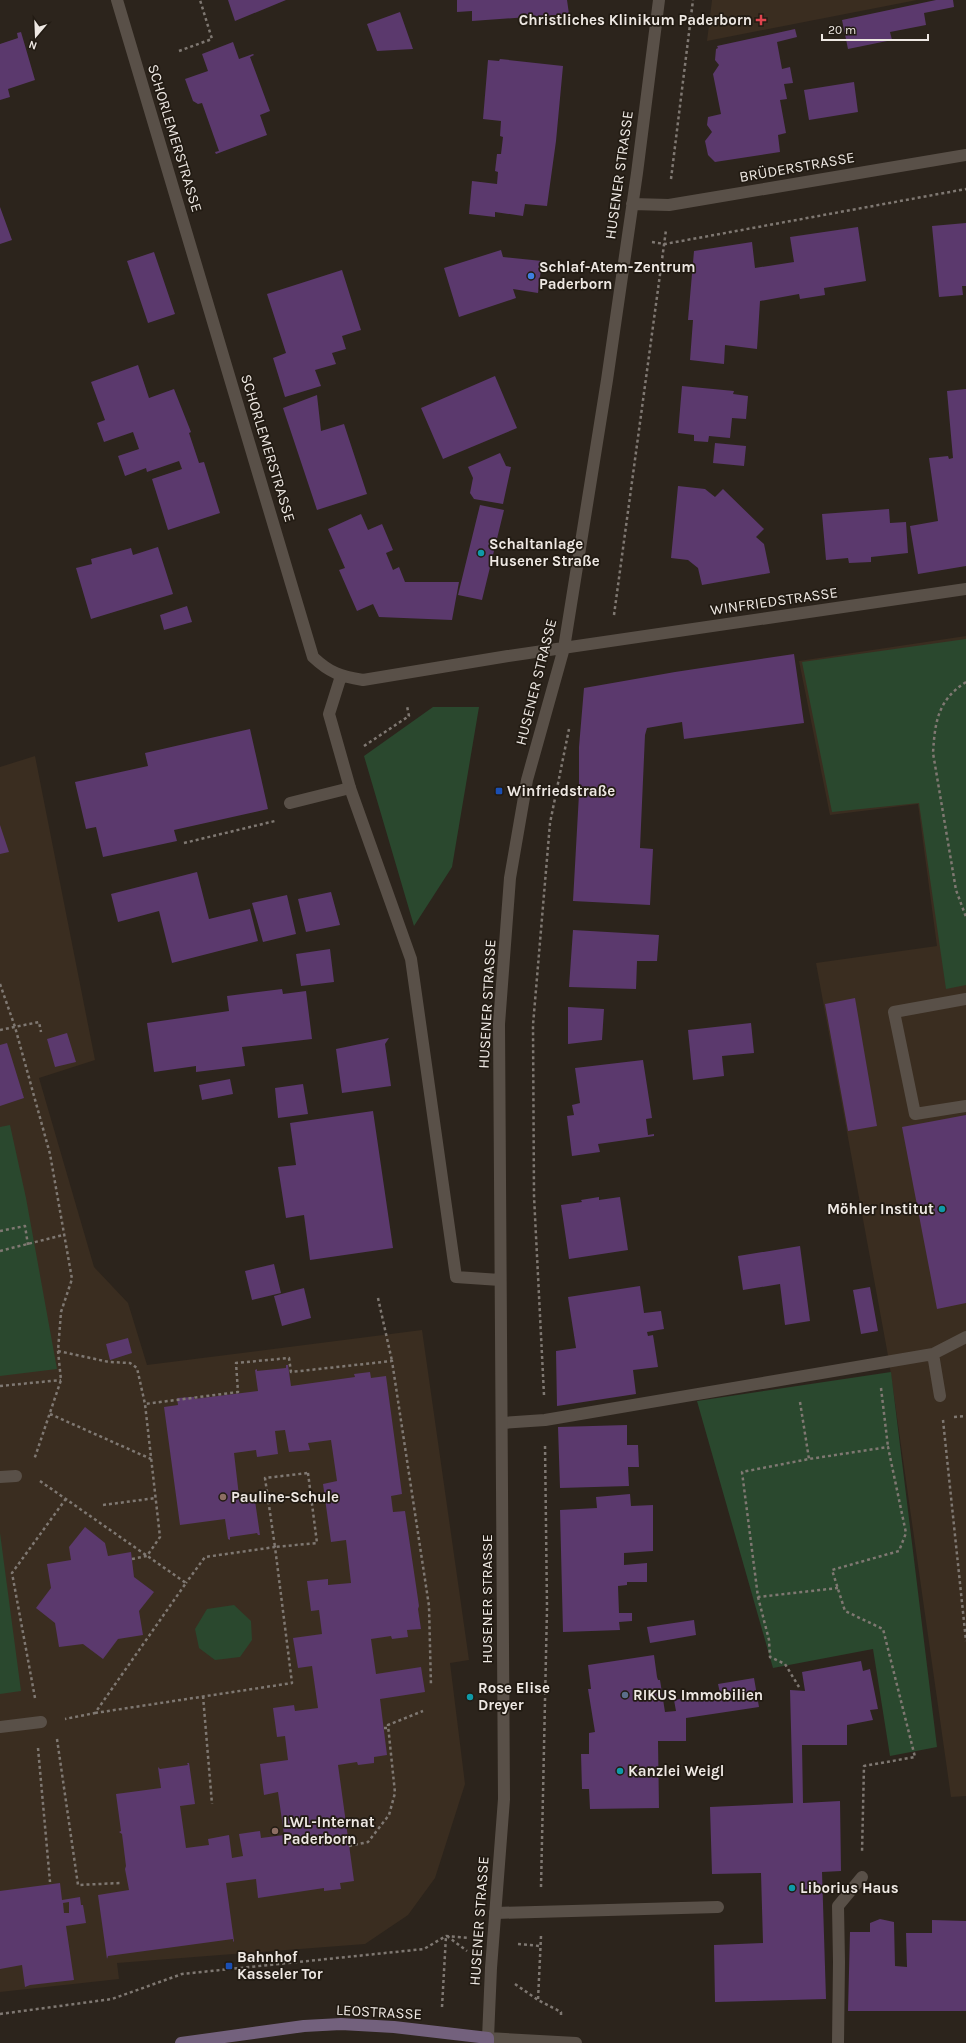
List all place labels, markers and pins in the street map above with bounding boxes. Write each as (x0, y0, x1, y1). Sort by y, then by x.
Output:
place label: Christliches Klinikum Paderborn (519, 11, 752, 29)
marker: Christliches Klinikum Paderborn (755, 14, 767, 26)
place label: Schlaf-Atem-Zentrum Paderborn (539, 258, 696, 293)
marker: Schlaf-Atem-Zentrum Paderborn (526, 271, 536, 281)
place label: Schaltanlage Husener Straße (489, 535, 600, 570)
marker: Schaltanlage Husener Straße (476, 548, 486, 558)
place label: Winfriedstraße (507, 782, 615, 800)
marker: Winfriedstraße (494, 786, 504, 796)
place label: Möhler Institut (827, 1200, 934, 1218)
marker: Möhler Institut (937, 1204, 947, 1214)
place label: Pauline-Schule (231, 1488, 339, 1506)
marker: Pauline-Schule (218, 1492, 228, 1502)
place label: Rose Elise Dreyer (478, 1679, 550, 1714)
place label: RIKUS Immobilien (633, 1686, 763, 1704)
marker: RIKUS Immobilien (620, 1690, 630, 1700)
marker: Rose Elise Dreyer (465, 1692, 475, 1702)
place label: Kanzlei Weigl (628, 1762, 724, 1780)
marker: Kanzlei Weigl (615, 1766, 625, 1776)
place label: LWL-Internat Paderborn (283, 1813, 375, 1848)
marker: LWL-Internat Paderborn (270, 1826, 280, 1836)
place label: Liborius Haus (800, 1879, 899, 1897)
marker: Liborius Haus (787, 1883, 797, 1893)
place label: Bahnhof Kasseler Tor (237, 1948, 323, 1983)
marker: Bahnhof Kasseler Tor (224, 1961, 234, 1971)

